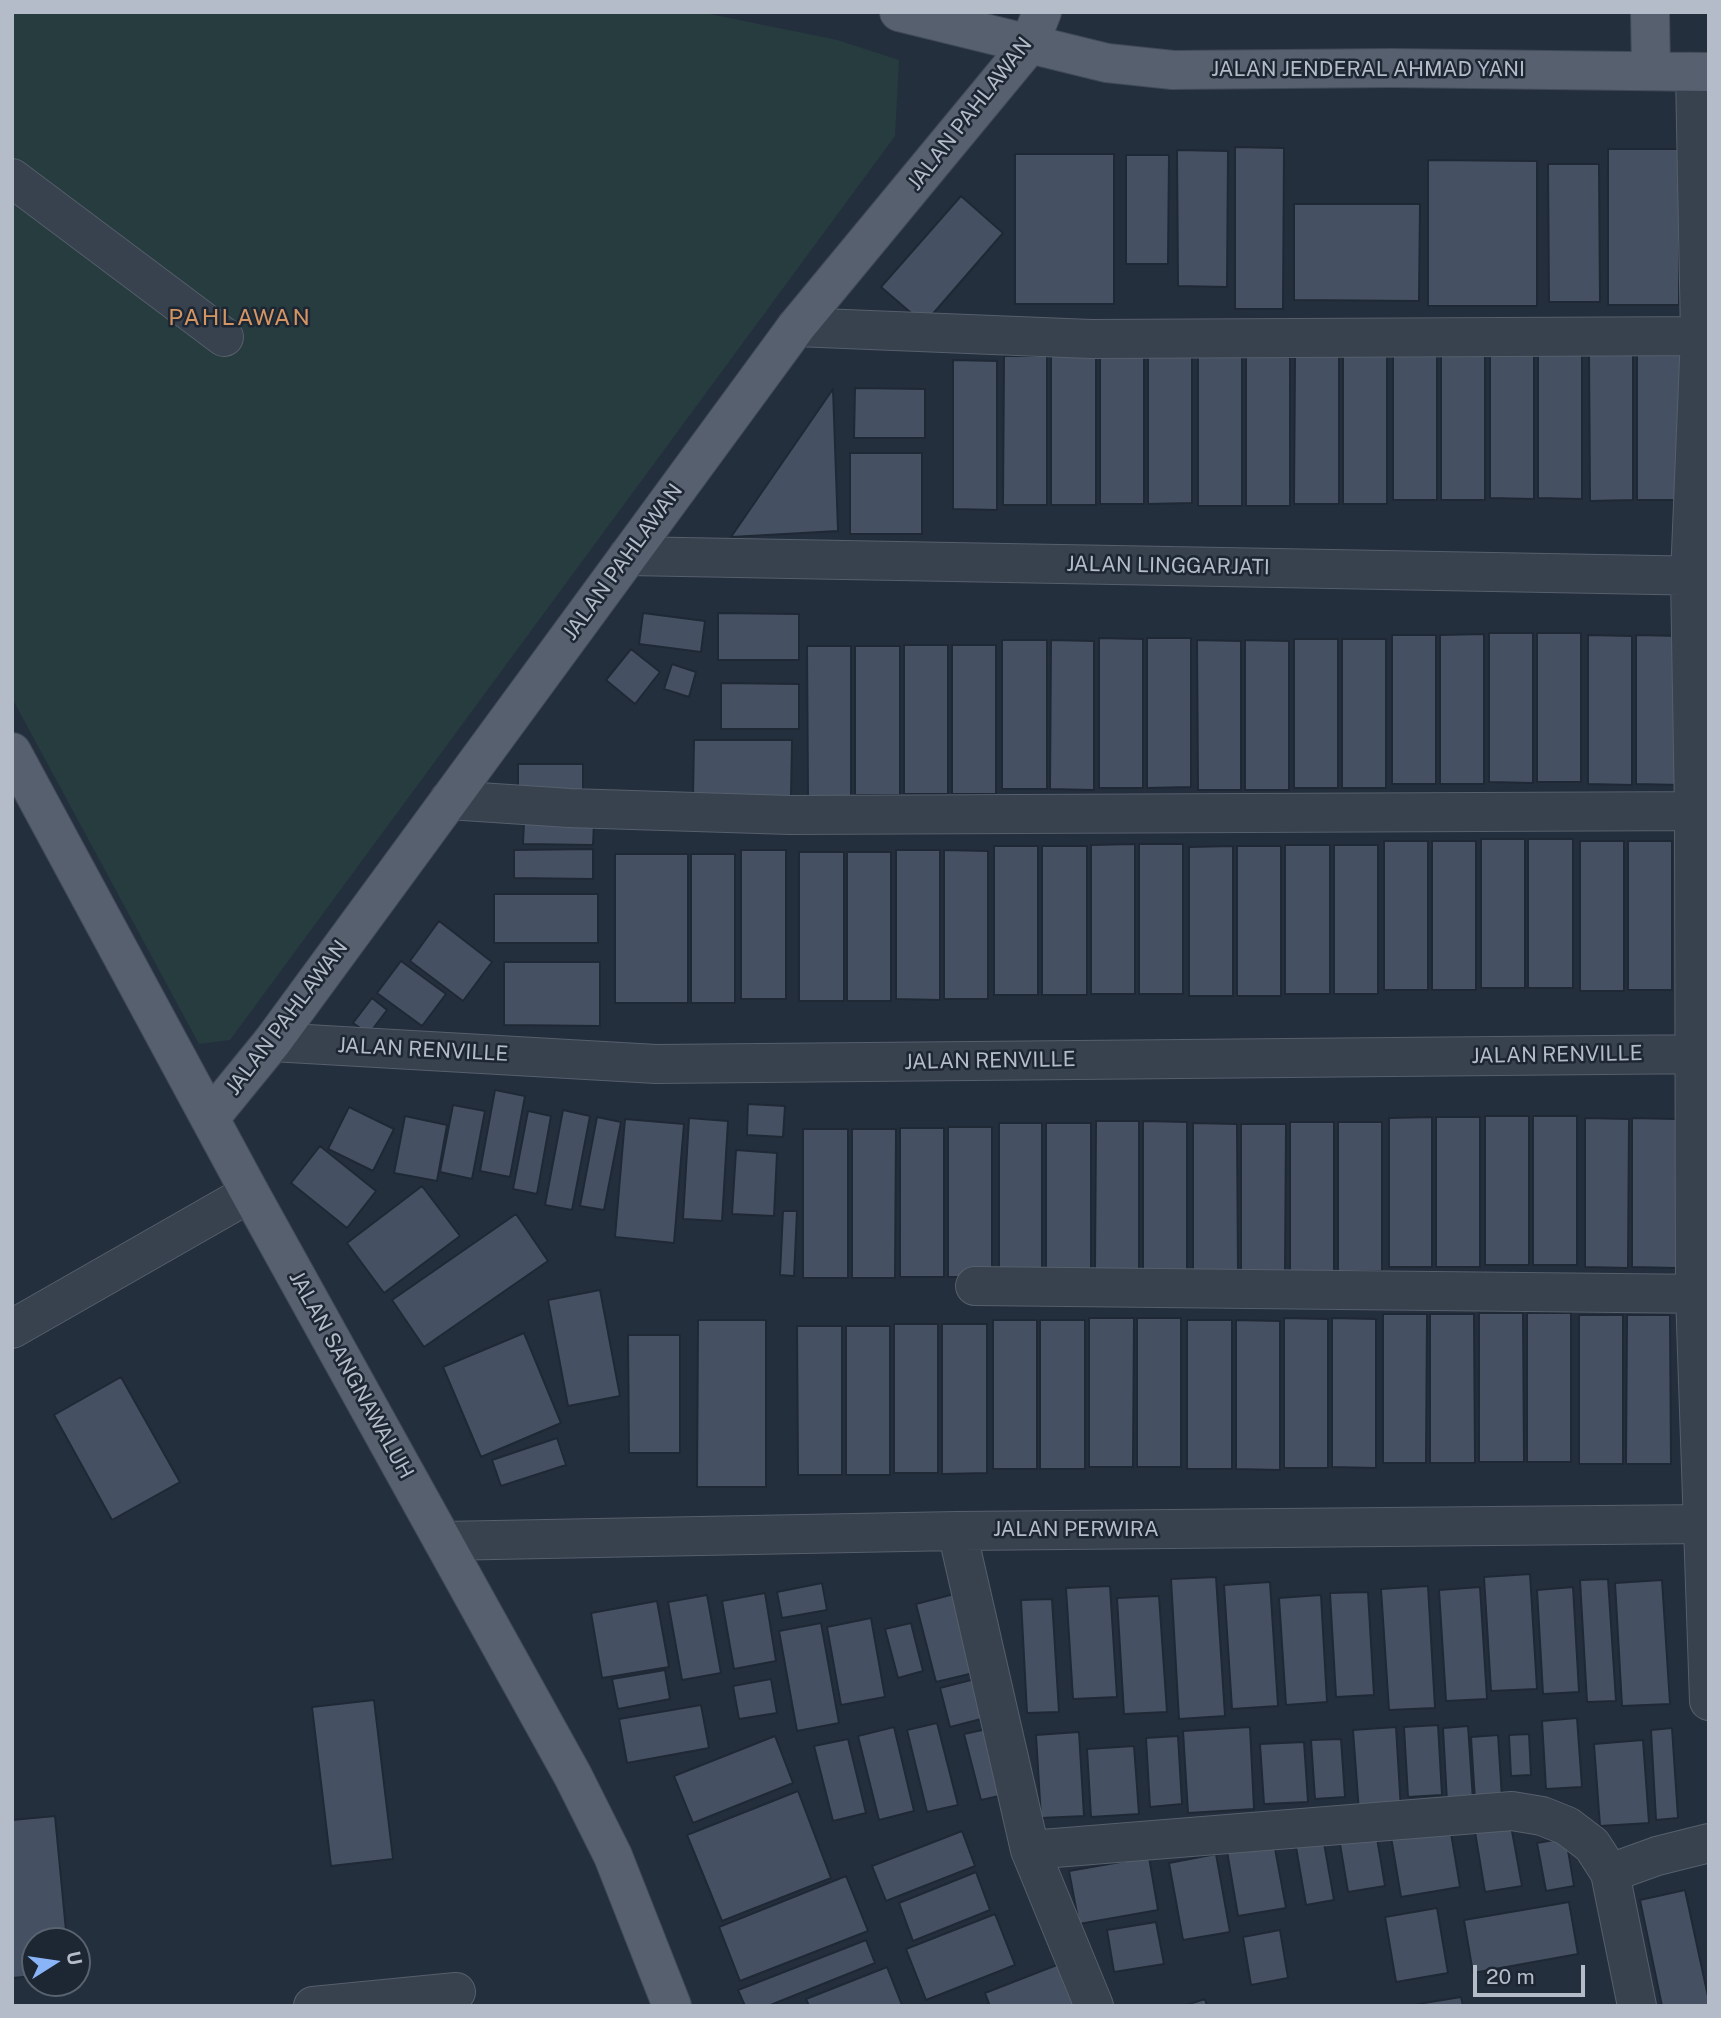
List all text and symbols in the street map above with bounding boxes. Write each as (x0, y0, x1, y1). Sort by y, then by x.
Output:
street label: JALAN PAHLAWAN (902, 33, 1038, 195)
street label: JALAN JENDERAL AHMAD YANI (1211, 57, 1525, 83)
district label: PAHLAWAN (169, 304, 311, 332)
street label: JALAN PAHLAWAN (558, 479, 688, 645)
street label: JALAN LINGGARJATI (1066, 552, 1270, 580)
street label: JALAN PAHLAWAN (221, 936, 353, 1100)
street label: JALAN RENVILLE (337, 1033, 509, 1067)
street label: JALAN RENVILLE (1471, 1041, 1643, 1069)
street label: JALAN RENVILLE (904, 1047, 1076, 1075)
street label: JALAN SANGNAWALUH (283, 1267, 419, 1483)
street label: JALAN PERWIRA (993, 1517, 1159, 1543)
north arrow (21, 1927, 91, 1997)
text: U (62, 1949, 87, 1967)
scale bar (1476, 1952, 1588, 1996)
text: 20 m (1486, 1964, 1535, 1989)

